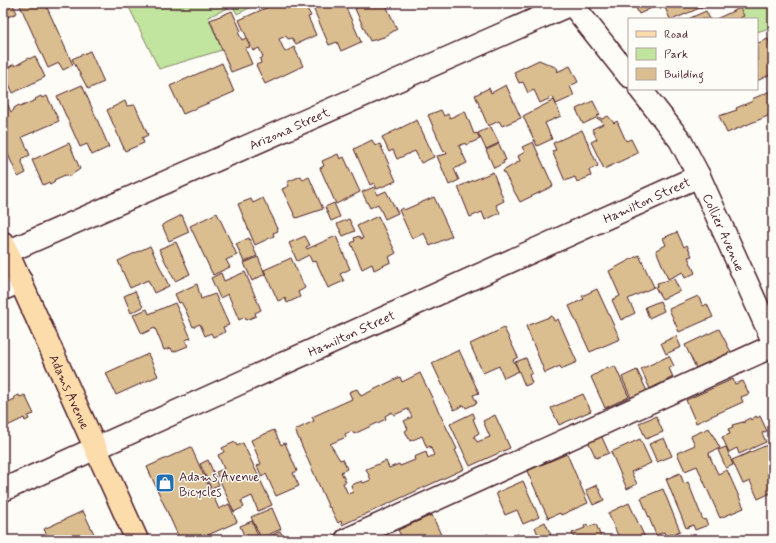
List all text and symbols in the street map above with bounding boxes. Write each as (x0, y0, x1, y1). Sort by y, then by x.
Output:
legend (628, 18, 758, 90)
text: Road (664, 27, 688, 43)
text: Park (664, 47, 688, 63)
text: Building (664, 67, 704, 84)
street label: Arizona Street (247, 104, 333, 155)
street label: Hamilton Street (601, 174, 694, 228)
street label: Collier Avenue (698, 191, 748, 274)
street label: Hamilton Street (305, 307, 398, 361)
street label: Adams Avenue (44, 352, 93, 432)
place label: Adams Avenue Bicycles (179, 469, 259, 501)
shop icon: Adams Avenue Bicycles (154, 472, 176, 494)

